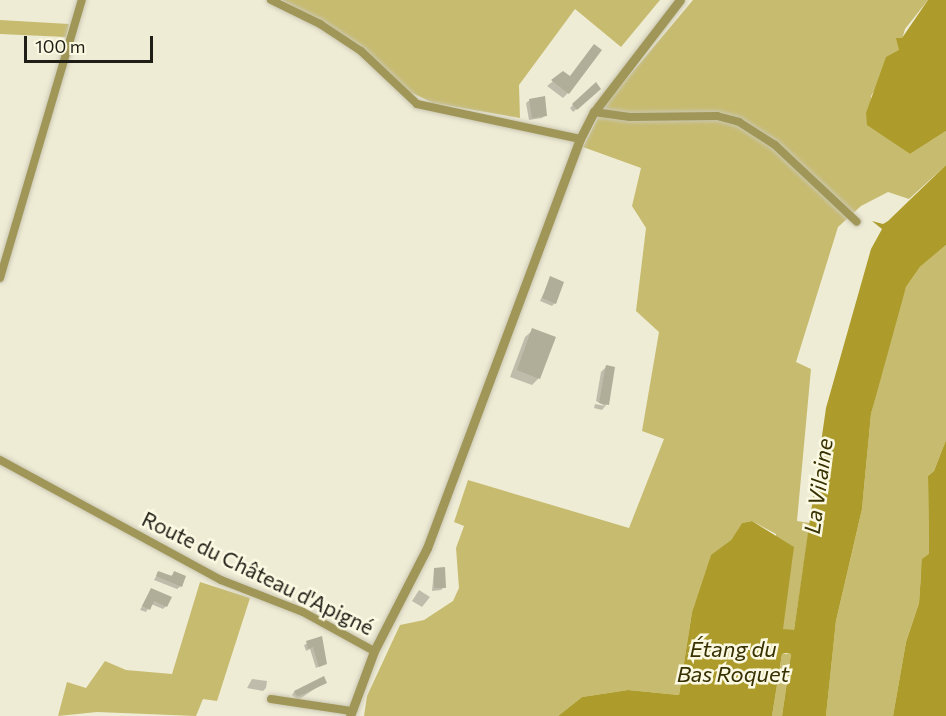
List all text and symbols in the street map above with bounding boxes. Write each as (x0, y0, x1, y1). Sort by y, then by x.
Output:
scale bar (27, 24, 156, 62)
text: 100 m (35, 35, 85, 57)
water label: La Vilaine (798, 437, 838, 535)
street label: Route du Château d'Apigné (138, 506, 378, 640)
water label: Étang du Bas Roquet (677, 635, 789, 686)

